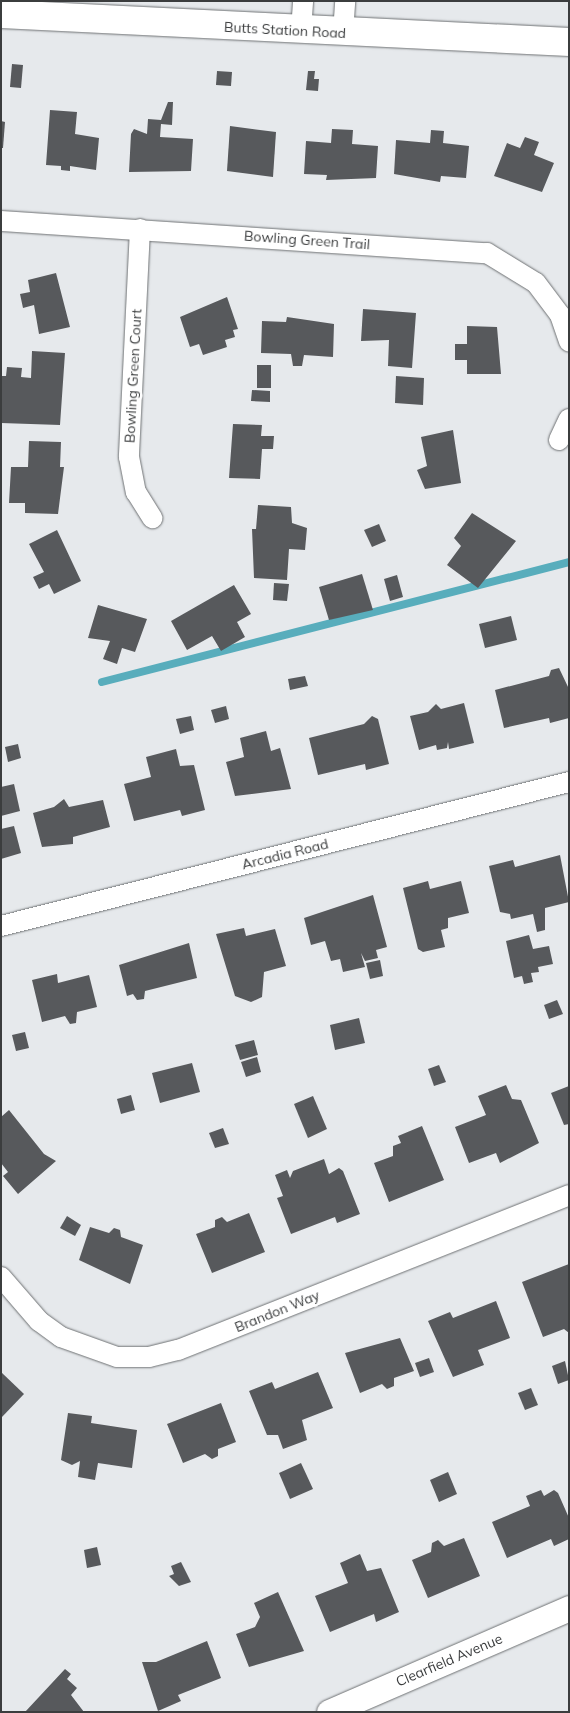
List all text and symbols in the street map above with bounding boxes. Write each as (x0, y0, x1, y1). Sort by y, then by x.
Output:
street label: Butts Station Road (224, 18, 346, 42)
street label: Bowling Green Trail (243, 227, 371, 253)
street label: Bowling Green Court (121, 308, 145, 444)
street label: Arcadia Road (240, 835, 330, 873)
street label: Brandon Way (232, 1286, 322, 1336)
street label: Clearfield Avenue (393, 1630, 505, 1690)

